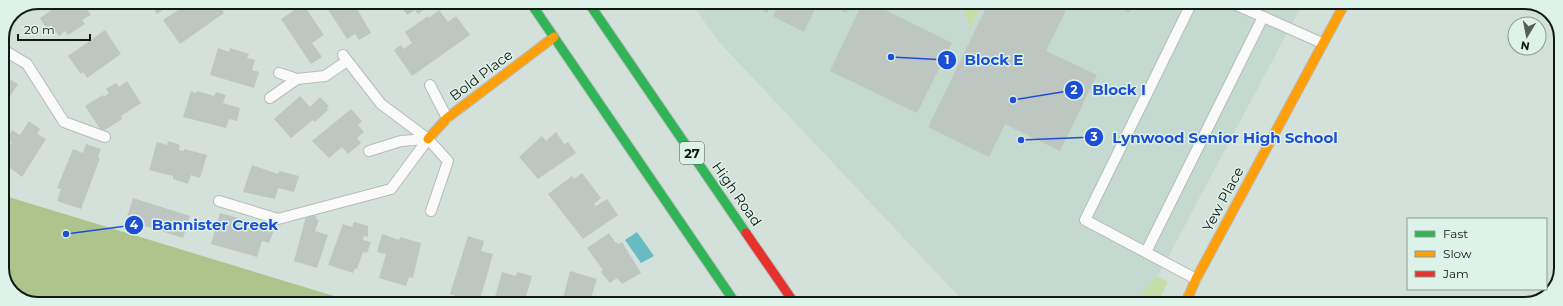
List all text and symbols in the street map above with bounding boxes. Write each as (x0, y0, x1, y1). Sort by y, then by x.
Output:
scale bar (18, 16, 90, 42)
north arrow (1507, 16, 1547, 56)
text: 20 m (24, 22, 55, 37)
text: N (1520, 38, 1531, 54)
street label: Bold Place (446, 45, 516, 105)
callout: Block E (937, 46, 1031, 73)
text: Block E (965, 50, 1023, 69)
text: 1 (945, 52, 949, 67)
callout: Block I (1064, 76, 1153, 103)
text: Block I (1092, 80, 1146, 99)
text: 2 (1070, 82, 1078, 97)
callout: Lynwood Senior High School (1084, 124, 1346, 151)
text: Lynwood Senior High School (1112, 128, 1338, 147)
text: 3 (1089, 129, 1098, 144)
road number: 27 (680, 142, 704, 164)
street label: High Road (708, 158, 766, 230)
street label: Yew Place (1198, 164, 1248, 234)
callout: Bannister Creek (124, 211, 286, 238)
text: Bannister Creek (152, 215, 278, 234)
text: 4 (130, 217, 139, 232)
legend (1407, 218, 1547, 290)
text: Fast (1443, 226, 1468, 241)
text: Slow (1443, 246, 1472, 261)
text: Jam (1442, 266, 1469, 281)

